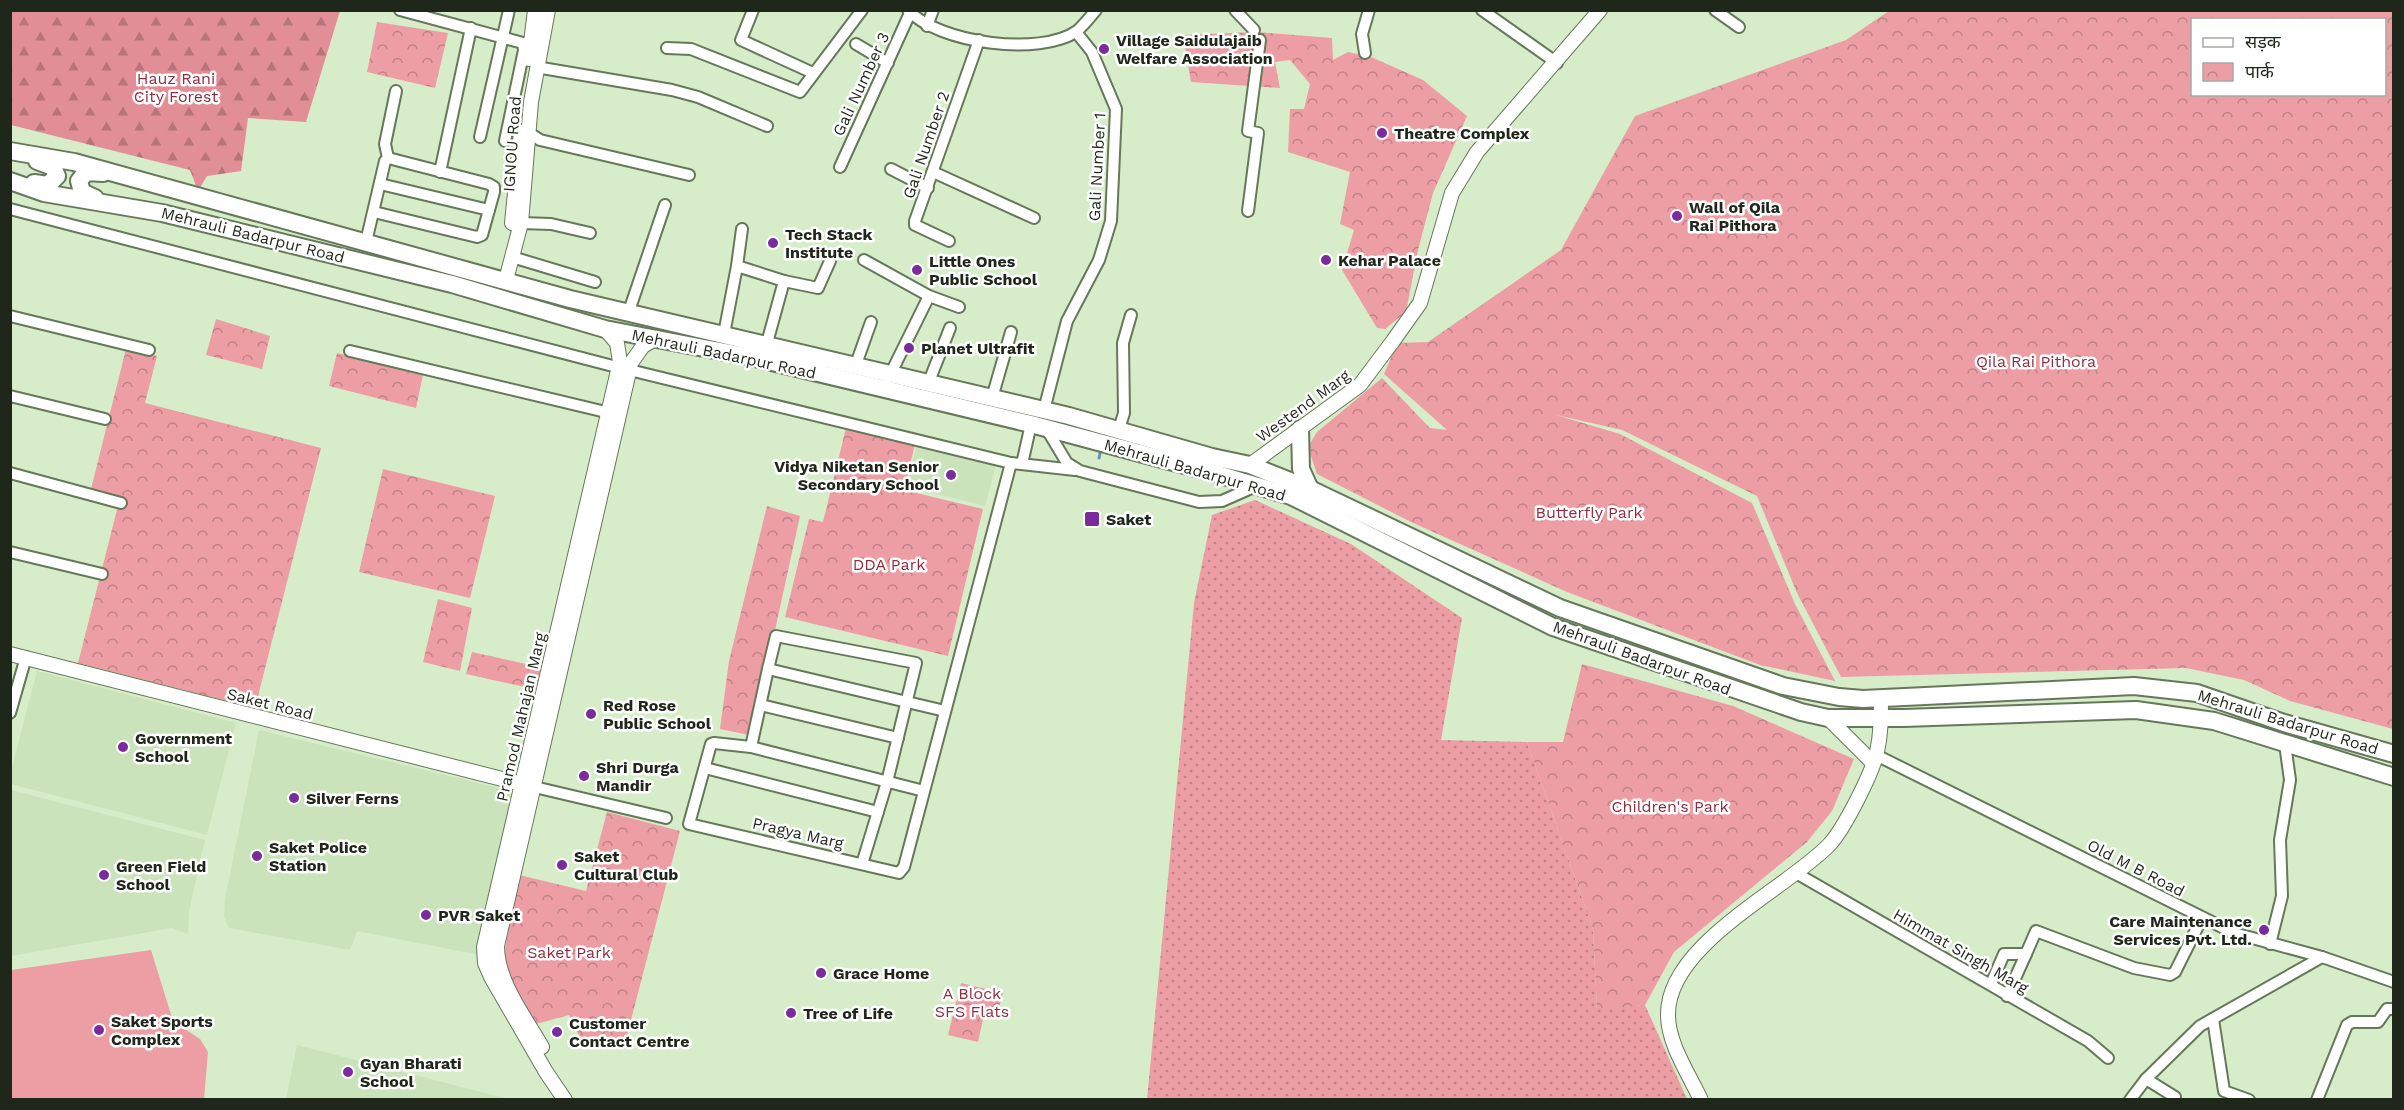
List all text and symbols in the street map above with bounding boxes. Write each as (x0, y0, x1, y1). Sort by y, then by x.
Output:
legend (2191, 18, 2386, 96)
street label: Gali Number 3 (829, 29, 893, 139)
place label: Village Saidulajaib Welfare Association (1116, 31, 1273, 68)
text: सड़क (2245, 31, 2282, 52)
marker: Village Saidulajaib Welfare Association (1097, 42, 1111, 56)
text: पार्क (2245, 61, 2275, 82)
park label: Hauz Rani City Forest (134, 69, 218, 106)
street label: Gali Number 2 (899, 89, 953, 201)
street label: IGNOU Road (499, 96, 525, 192)
street label: Gali Number 1 (1085, 112, 1109, 222)
place label: Theatre Complex (1394, 124, 1530, 143)
marker: Theatre Complex (1375, 126, 1389, 140)
place label: Wall of Qila Rai Pithora (1689, 198, 1781, 235)
street label: Mehrauli Badarpur Road (159, 203, 347, 267)
marker: Wall of Qila Rai Pithora (1670, 209, 1684, 223)
place label: Tech Stack Institute (785, 225, 873, 262)
marker: Tech Stack Institute (766, 236, 780, 250)
place label: Kehar Palace (1338, 251, 1441, 270)
place label: Little Ones Public School (929, 252, 1038, 289)
marker: Kehar Palace (1319, 253, 1333, 267)
marker: Little Ones Public School (910, 263, 924, 277)
street label: Mehrauli Badarpur Road (630, 325, 818, 383)
place label: Planet Ultrafit (921, 339, 1035, 358)
marker: Planet Ultrafit (902, 341, 916, 355)
park label: Qila Rai Pithora (1976, 352, 2096, 371)
street label: Westend Marg (1252, 365, 1354, 446)
street label: Mehrauli Badarpur Road (1102, 435, 1288, 505)
place label: Vidya Niketan Senior Secondary School (774, 457, 940, 494)
marker: Vidya Niketan Senior Secondary School (944, 468, 958, 482)
park label: Butterfly Park (1536, 503, 1642, 522)
marker: Saket (1083, 510, 1101, 528)
place label: Saket (1106, 510, 1151, 529)
park label: DDA Park (853, 555, 925, 574)
street label: Mehrauli Badarpur Road (1550, 617, 1734, 699)
street label: Pramod Mahajan Marg (492, 630, 550, 803)
street label: Saket Road (225, 684, 315, 724)
street label: Mehrauli Badarpur Road (2195, 685, 2381, 759)
place label: Red Rose Public School (603, 696, 712, 733)
marker: Red Rose Public School (584, 707, 598, 721)
place label: Government School (135, 729, 232, 766)
marker: Government School (116, 740, 130, 754)
place label: Shri Durga Mandir (596, 758, 679, 795)
marker: Shri Durga Mandir (577, 769, 591, 783)
place label: Silver Ferns (306, 789, 399, 808)
marker: Silver Ferns (287, 791, 301, 805)
park label: Children's Park (1612, 797, 1728, 816)
street label: Pragya Marg (751, 813, 846, 853)
street label: Old M B Road (2084, 835, 2188, 901)
place label: Saket Police Station (269, 838, 367, 875)
place label: Saket Cultural Club (574, 847, 678, 884)
marker: Saket Police Station (250, 849, 264, 863)
place label: Green Field School (116, 857, 206, 894)
marker: Saket Cultural Club (555, 858, 569, 872)
marker: Green Field School (97, 868, 111, 882)
street label: Himmat Singh Marg (1890, 905, 2032, 998)
place label: PVR Saket (438, 906, 520, 925)
marker: PVR Saket (419, 908, 433, 922)
place label: Care Maintenance Services Pvt. Ltd. (2109, 912, 2252, 949)
marker: Care Maintenance Services Pvt. Ltd. (2257, 923, 2271, 937)
park label: Saket Park (527, 943, 611, 962)
place label: Grace Home (833, 964, 929, 983)
marker: Grace Home (814, 966, 828, 980)
park label: A Block SFS Flats (935, 984, 1009, 1021)
place label: Tree of Life (803, 1004, 893, 1023)
marker: Tree of Life (784, 1006, 798, 1020)
place label: Saket Sports Complex (111, 1012, 213, 1049)
place label: Customer Contact Centre (569, 1014, 689, 1051)
marker: Saket Sports Complex (92, 1023, 106, 1037)
marker: Customer Contact Centre (550, 1025, 564, 1039)
place label: Gyan Bharati School (360, 1054, 462, 1091)
marker: Gyan Bharati School (341, 1065, 355, 1079)

